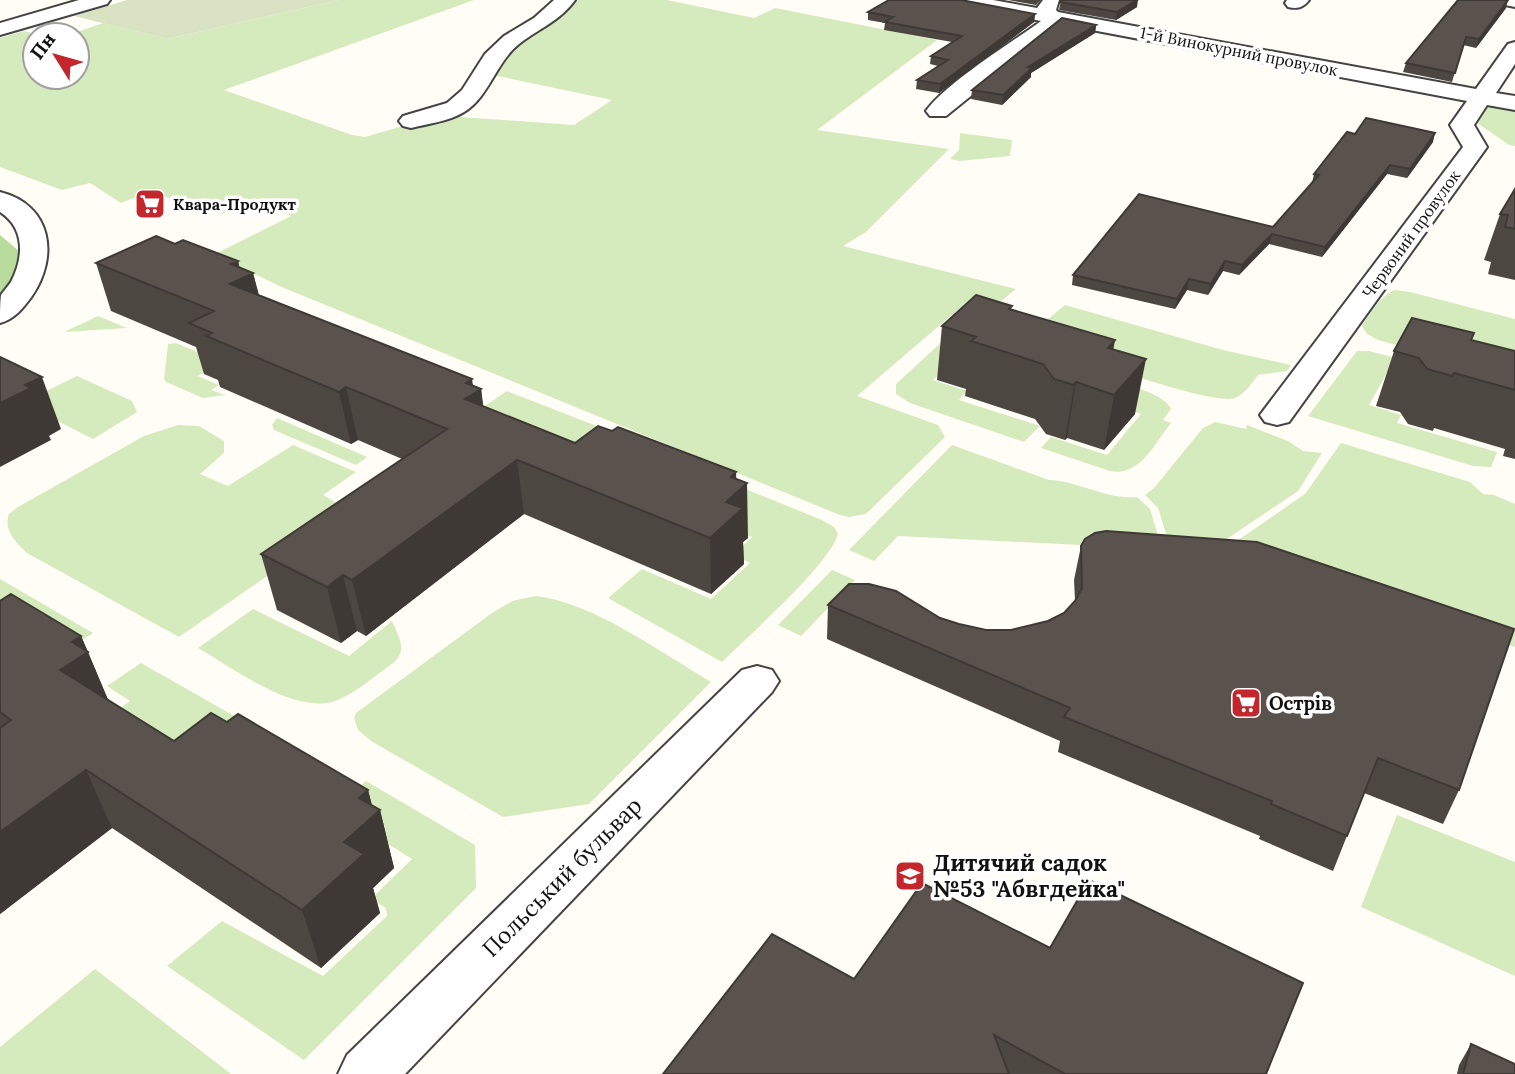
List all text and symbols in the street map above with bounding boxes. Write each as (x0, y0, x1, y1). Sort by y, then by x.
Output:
north arrow (21, 21, 91, 91)
street label: 1-й Винокурний провулок (1139, 22, 1340, 80)
text: Пн (25, 28, 60, 64)
street label: Червоний провулок (1358, 166, 1465, 302)
supermarket icon: Квара-Продукт (133, 187, 167, 221)
place label: Квара-Продукт (173, 194, 297, 214)
supermarket icon: Острів (1229, 686, 1263, 720)
place label: Острів (1269, 691, 1332, 715)
street label: Польський бульвар (476, 791, 648, 963)
place label: Дитячий садок №53 "Абвгдейка" (933, 848, 1125, 903)
school or university icon: Дитячий садок №53 "Абвгдейка" (893, 859, 927, 893)

